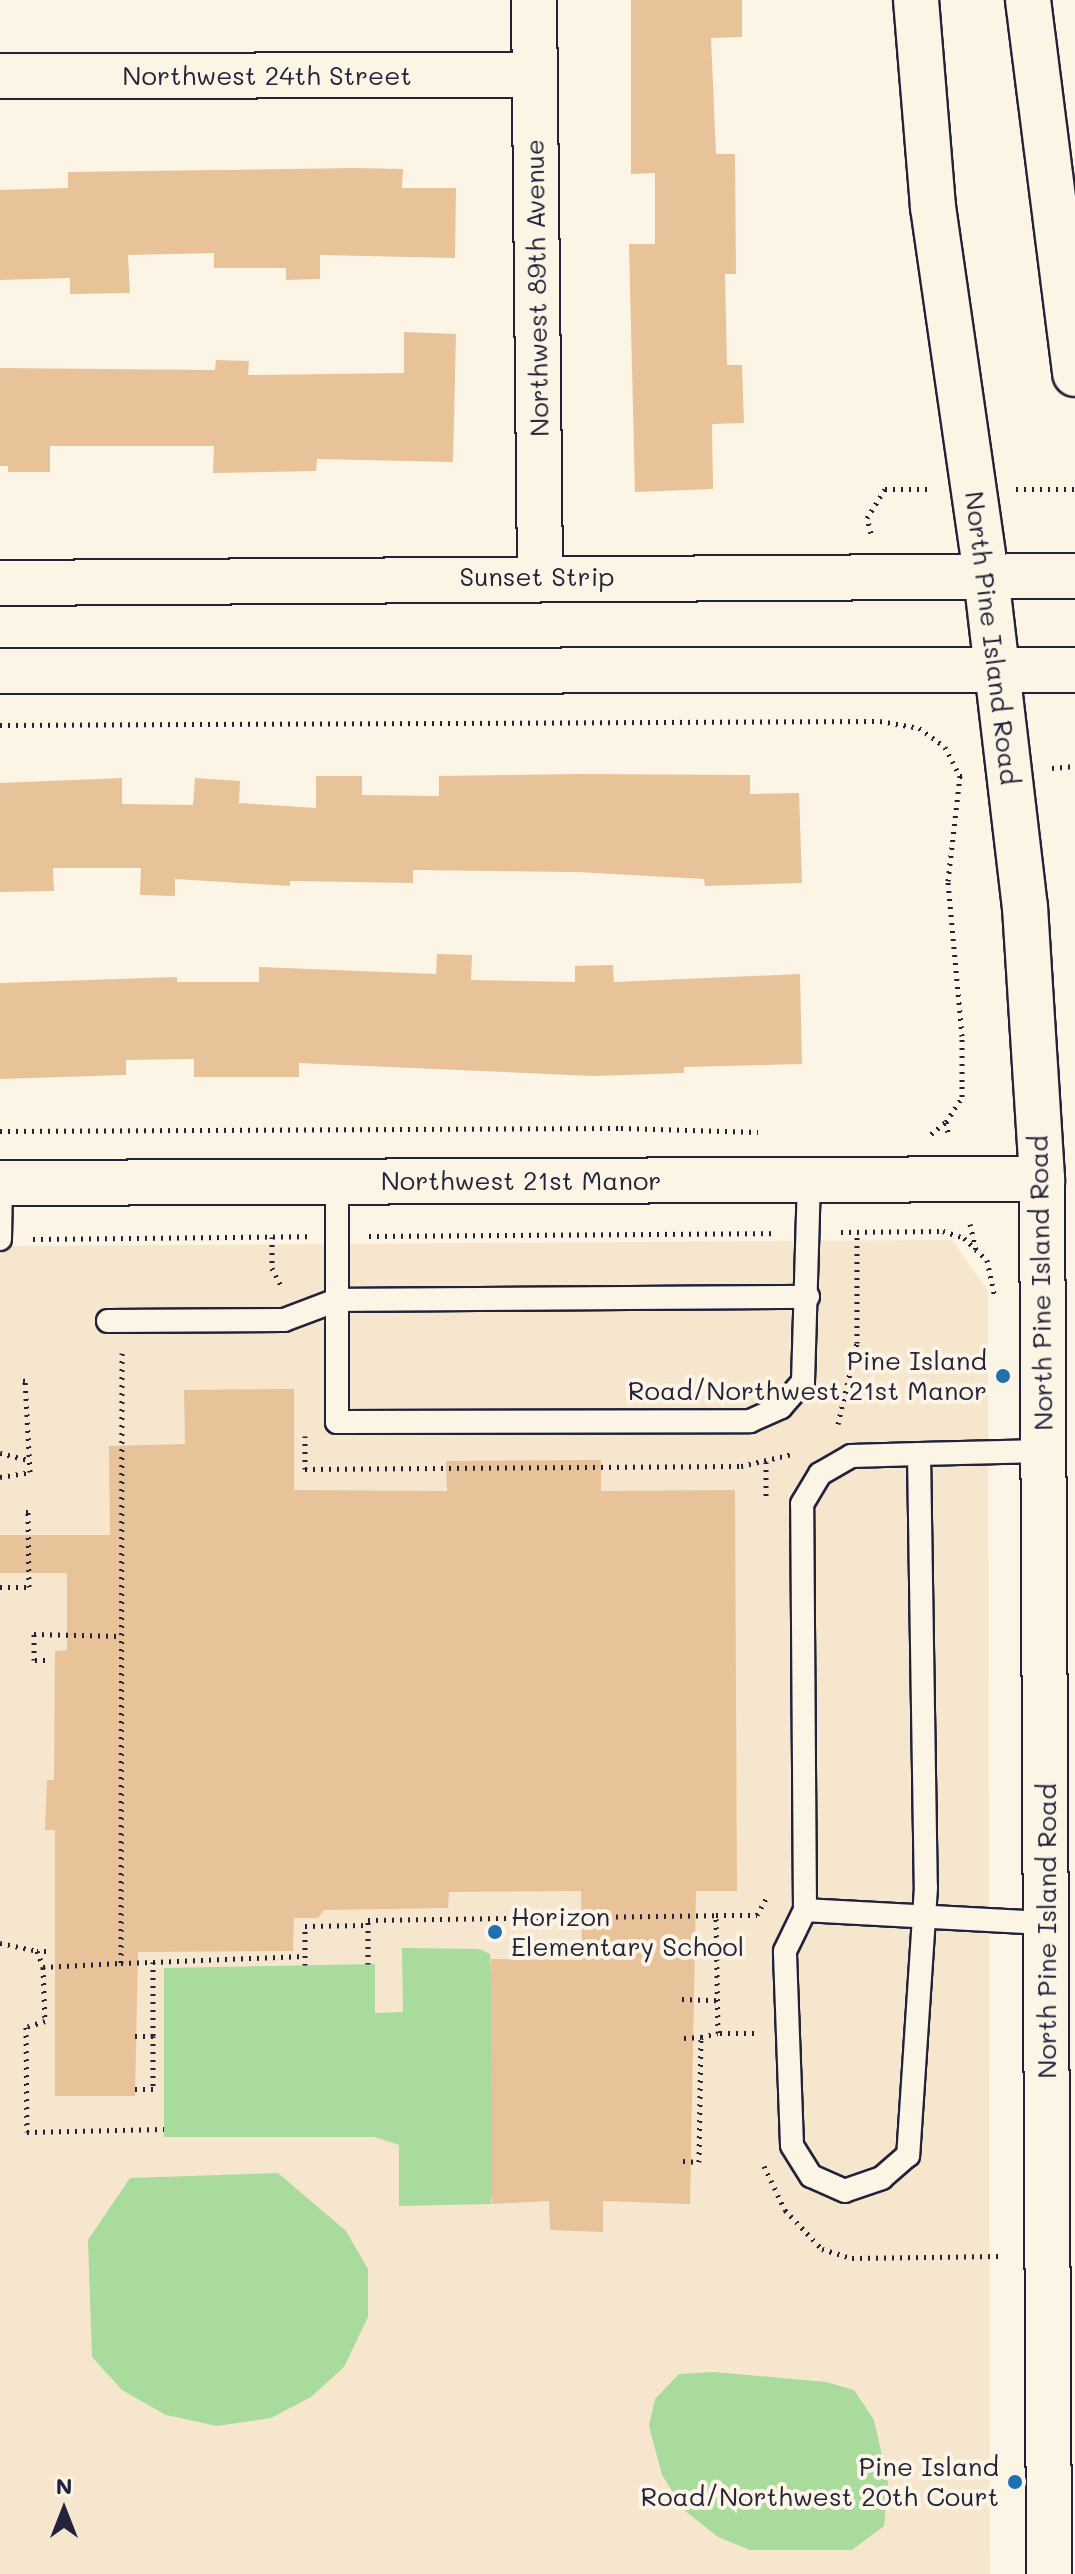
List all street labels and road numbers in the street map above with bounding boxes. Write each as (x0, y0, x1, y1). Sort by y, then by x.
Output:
street label: Northwest 24th Street (122, 60, 412, 92)
street label: Northwest 89th Avenue (519, 139, 555, 437)
street label: North Pine Island Road (959, 489, 1025, 787)
street label: Sunset Strip (460, 561, 614, 593)
street label: North Pine Island Road (1023, 1135, 1059, 1431)
street label: Northwest 21st Manor (381, 1165, 661, 1197)
street label: North Pine Island Road (1031, 1783, 1063, 2079)

